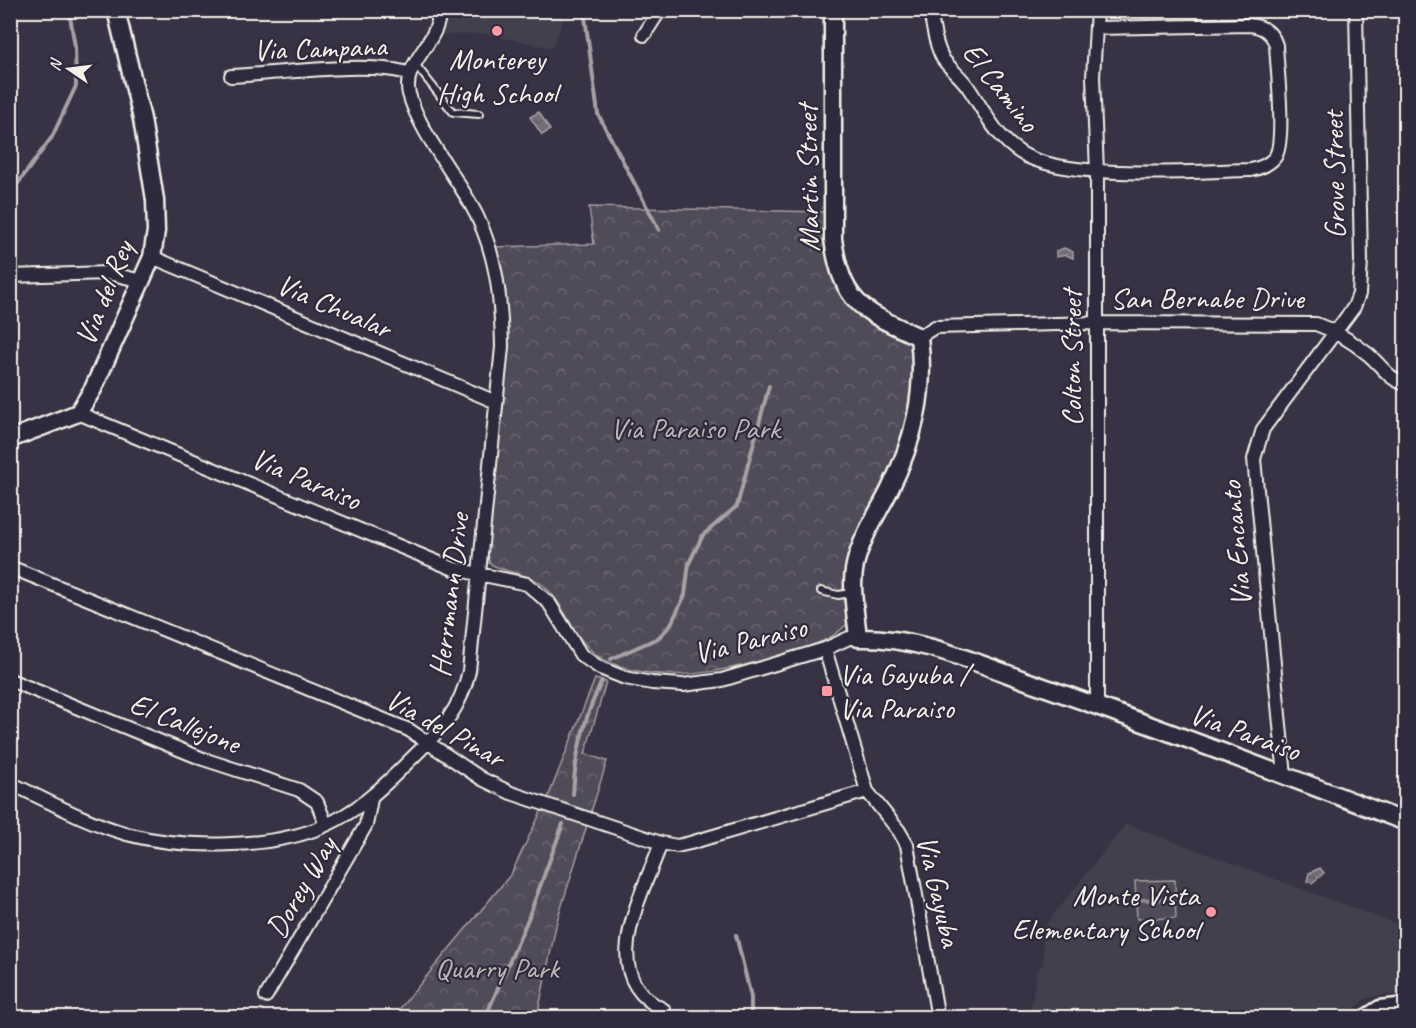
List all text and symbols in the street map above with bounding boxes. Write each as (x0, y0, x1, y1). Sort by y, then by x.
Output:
marker: Monterey High School (490, 24, 504, 38)
street label: Via Campana (253, 27, 389, 69)
street label: El Camino (954, 35, 1049, 141)
north arrow (39, 39, 99, 99)
place label: Monterey High School (437, 40, 562, 112)
text: N (45, 55, 67, 73)
street label: Martin Street (788, 100, 828, 252)
street label: Grove Street (1314, 108, 1354, 239)
street label: Via del Rey (66, 233, 143, 351)
street label: Via Chualar (271, 265, 399, 348)
street label: San Bernabe Drive (1110, 279, 1306, 317)
street label: Colton Street (1052, 286, 1090, 426)
park label: Via Paraiso Park (610, 409, 782, 447)
street label: Via Paraiso (246, 439, 368, 519)
street label: Via Encanto (1211, 478, 1260, 608)
street label: Herrmann Drive (420, 509, 478, 679)
street label: Via Paraiso (690, 607, 812, 672)
place label: Via Gayuba / Via Paraiso (839, 655, 975, 727)
street label: Via del Pinar (379, 680, 514, 778)
street label: El Callejone (124, 684, 248, 763)
marker: Via Gayuba / Via Paraiso (820, 684, 834, 698)
street label: Via Paraiso (1185, 695, 1307, 770)
street label: Dorey Way (257, 827, 346, 944)
street label: Via Gayuba (908, 832, 971, 952)
place label: Monte Vista Elementary School (1012, 876, 1204, 948)
marker: Monte Vista Elementary School (1204, 905, 1218, 919)
park label: Quarry Park (435, 949, 561, 987)

